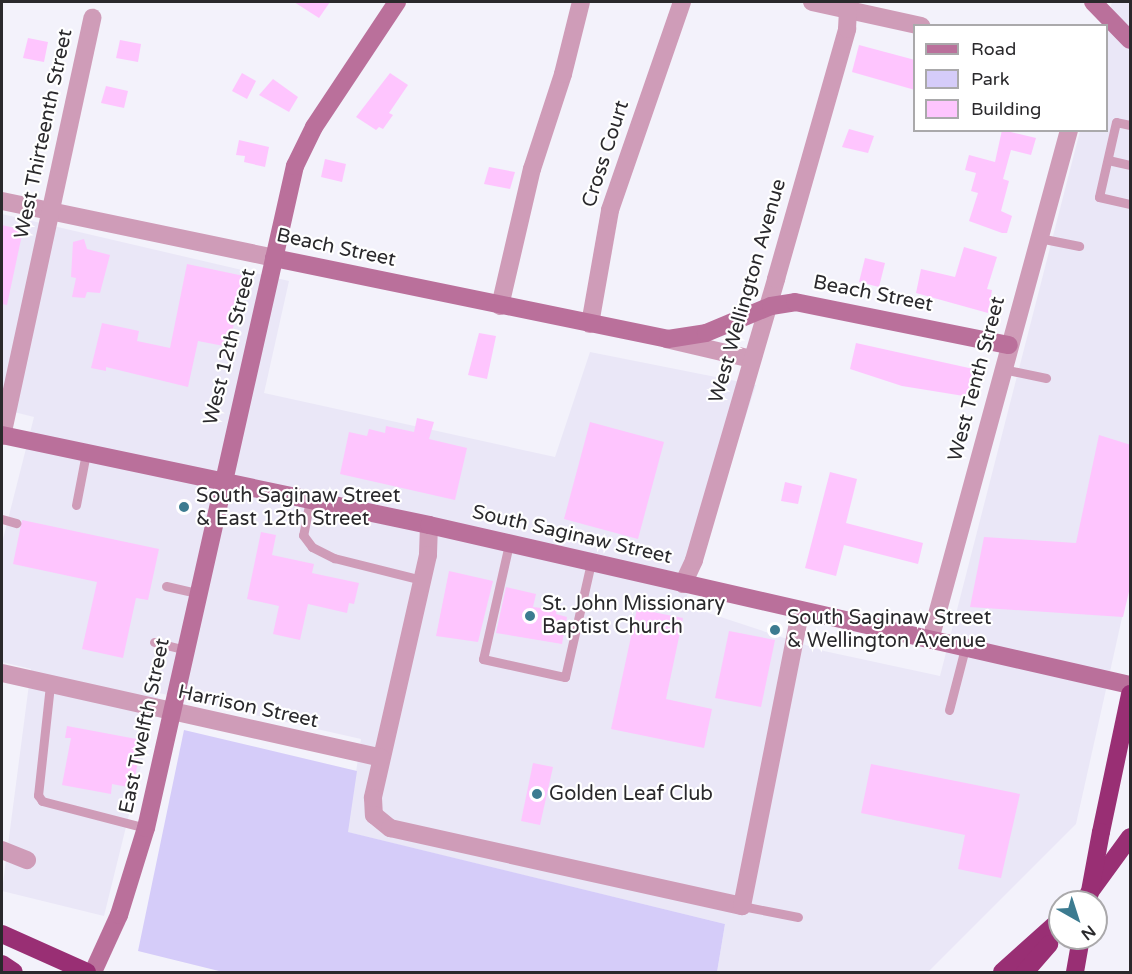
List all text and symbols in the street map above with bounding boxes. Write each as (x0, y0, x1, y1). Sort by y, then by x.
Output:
legend (913, 24, 1108, 132)
street label: West Thirteenth Street (10, 27, 78, 241)
text: Road (971, 38, 1016, 60)
text: Park (971, 68, 1009, 90)
street label: Cross Court (577, 98, 635, 210)
text: Building (971, 98, 1041, 120)
street label: West Wellington Avenue (704, 176, 792, 406)
street label: Beach Street (274, 224, 398, 272)
street label: West 12th Street (199, 266, 261, 428)
street label: Beach Street (811, 271, 935, 317)
street label: West Tenth Street (943, 294, 1011, 464)
place label: South Saginaw Street & East 12th Street (196, 484, 400, 531)
marker: South Saginaw Street & East 12th Street (177, 500, 191, 514)
street label: South Saginaw Street (470, 500, 674, 570)
place label: St. John Missionary Baptist Church (542, 592, 725, 639)
place label: South Saginaw Street & Wellington Avenue (787, 606, 991, 653)
marker: St. John Missionary Baptist Church (523, 609, 537, 623)
marker: South Saginaw Street & Wellington Avenue (768, 623, 782, 637)
street label: East Twelfth Street (115, 636, 175, 816)
street label: Harrison Street (176, 680, 320, 734)
place label: Golden Leaf Club (549, 782, 713, 806)
marker: Golden Leaf Club (530, 787, 544, 801)
north arrow (1048, 890, 1108, 950)
text: N (1077, 921, 1099, 944)

